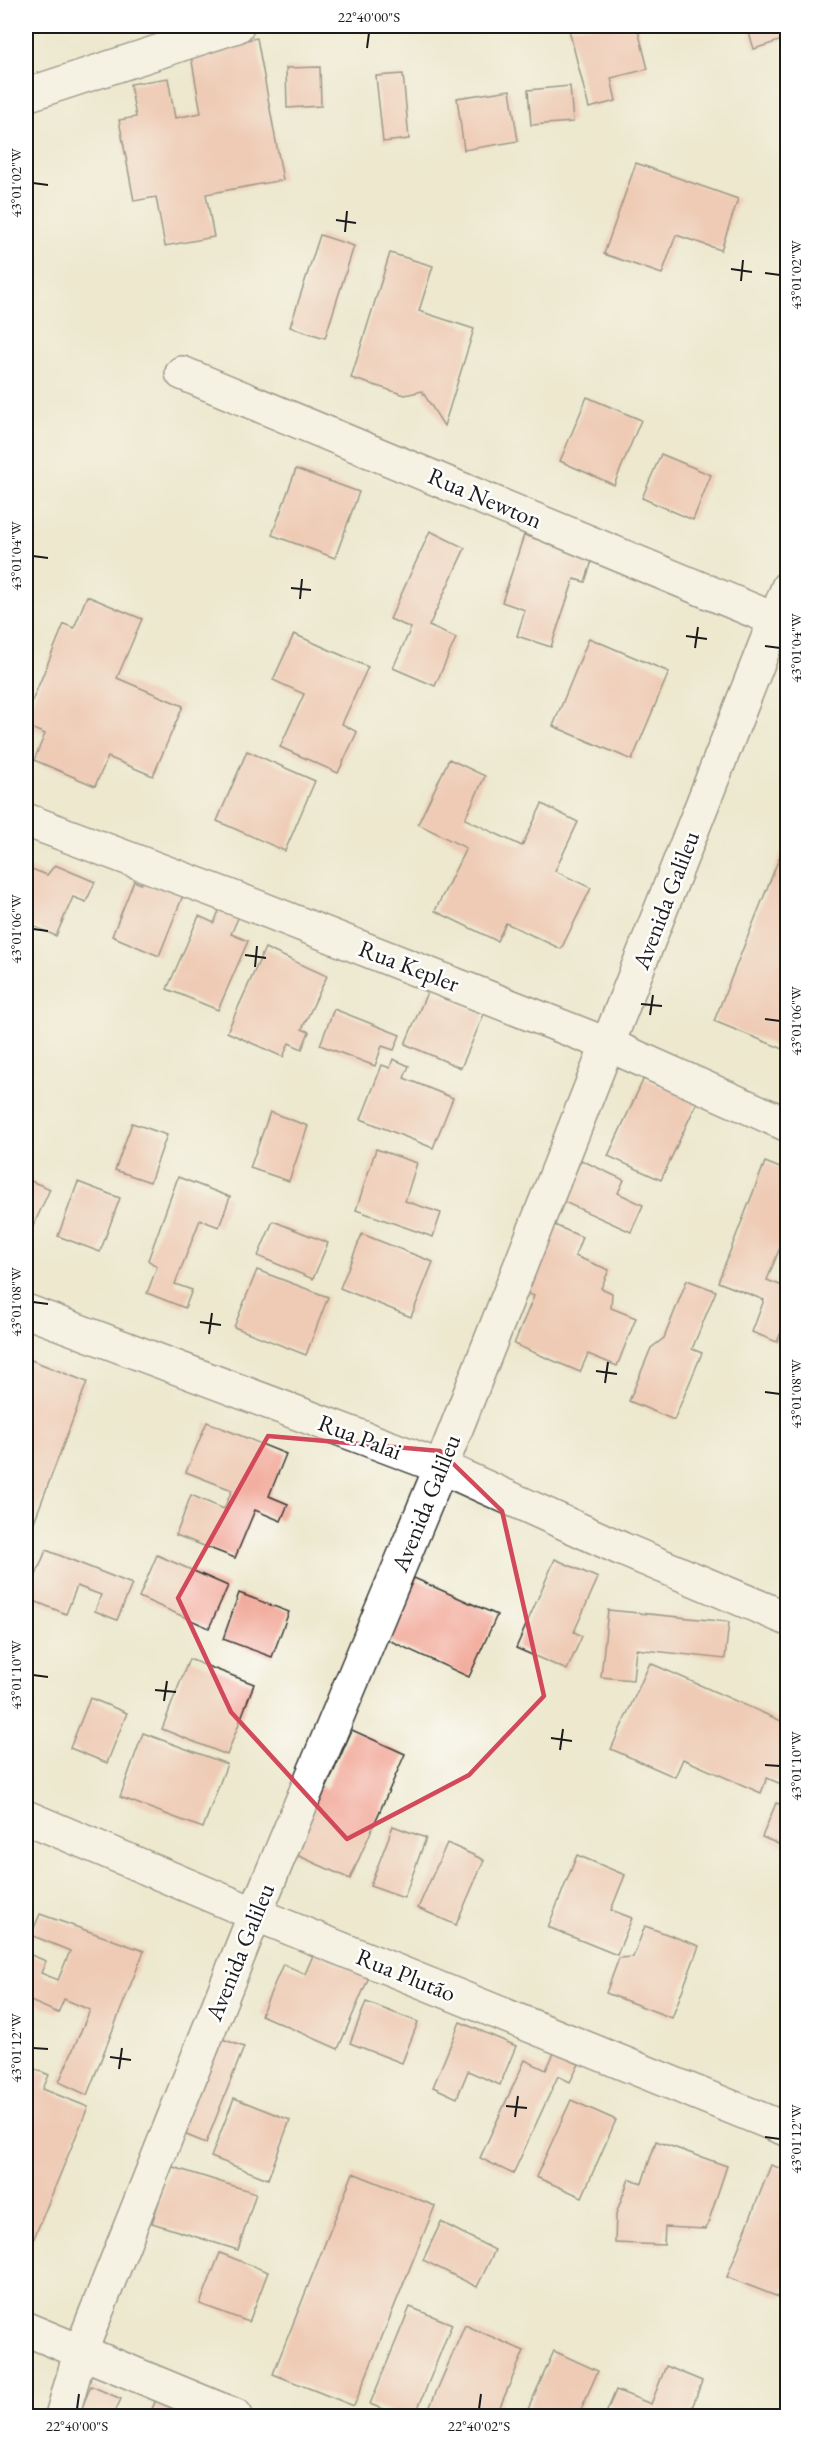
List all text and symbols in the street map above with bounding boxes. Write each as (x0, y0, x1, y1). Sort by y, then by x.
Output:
text: 22°40'00"S (338, 7, 400, 26)
text: 43°01'02"W (6, 148, 25, 218)
text: 43°01'02"W (786, 240, 805, 310)
street label: Rua Newton (423, 460, 547, 536)
text: 43°01'04"W (6, 521, 25, 591)
text: 43°01'04"W (786, 613, 805, 683)
street label: Avenida Galileu (625, 826, 706, 974)
text: 43°01'06"W (6, 894, 25, 964)
street label: Rua Kepler (355, 932, 464, 999)
text: 43°01'06"W (786, 986, 805, 1056)
text: 43°01'08"W (6, 1267, 25, 1337)
text: 43°01'08"W (786, 1359, 805, 1429)
street label: Rua Palai (314, 1406, 406, 1467)
street label: Avenida Galileu (383, 1429, 467, 1577)
text: 43°01'10"W (6, 1640, 25, 1710)
text: 43°01'10"W (786, 1731, 805, 1801)
street label: Avenida Galileu (197, 1878, 281, 2026)
street label: Rua Plutão (352, 1941, 461, 2009)
text: 43°01'12"W (6, 2013, 25, 2083)
text: 43°01'12"W (786, 2104, 805, 2174)
text: 22°40'00"S (46, 2416, 108, 2435)
text: 22°40'02"S (448, 2416, 510, 2435)

